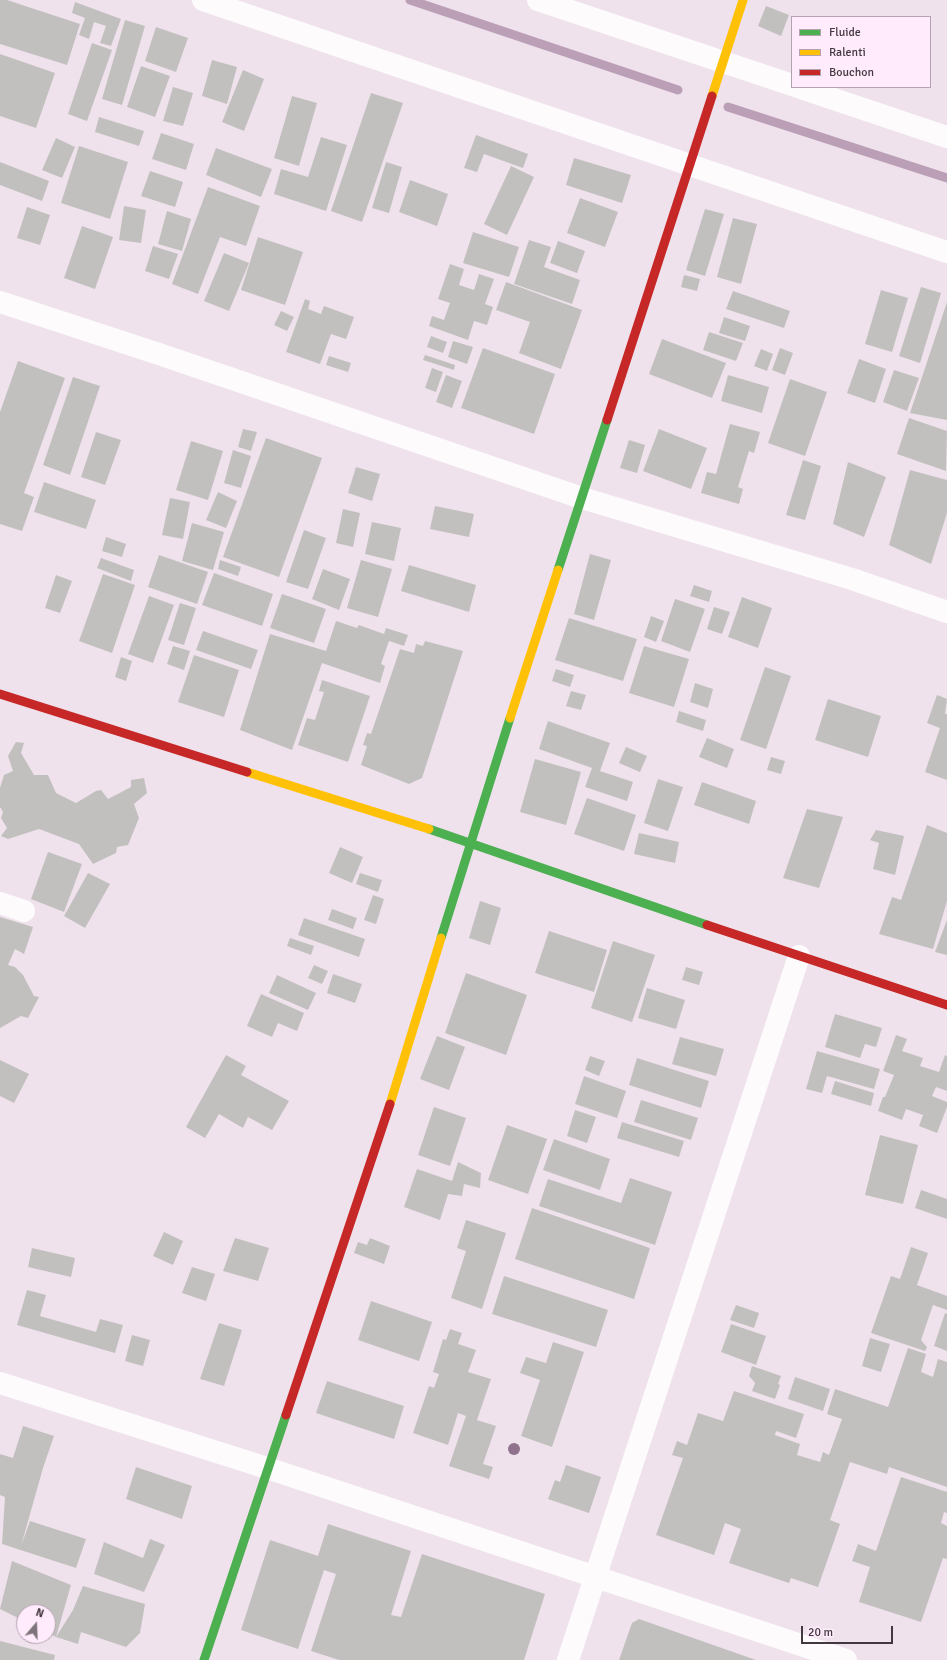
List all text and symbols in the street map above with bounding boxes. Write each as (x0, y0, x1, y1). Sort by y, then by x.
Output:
legend (791, 16, 931, 88)
text: Fluide (829, 25, 861, 40)
text: Ralenti (829, 45, 866, 60)
text: Bouchon (829, 65, 874, 80)
north arrow (16, 1604, 56, 1644)
text: N (34, 1606, 45, 1621)
scale bar (803, 1618, 895, 1644)
text: 20 m (808, 1625, 833, 1640)

